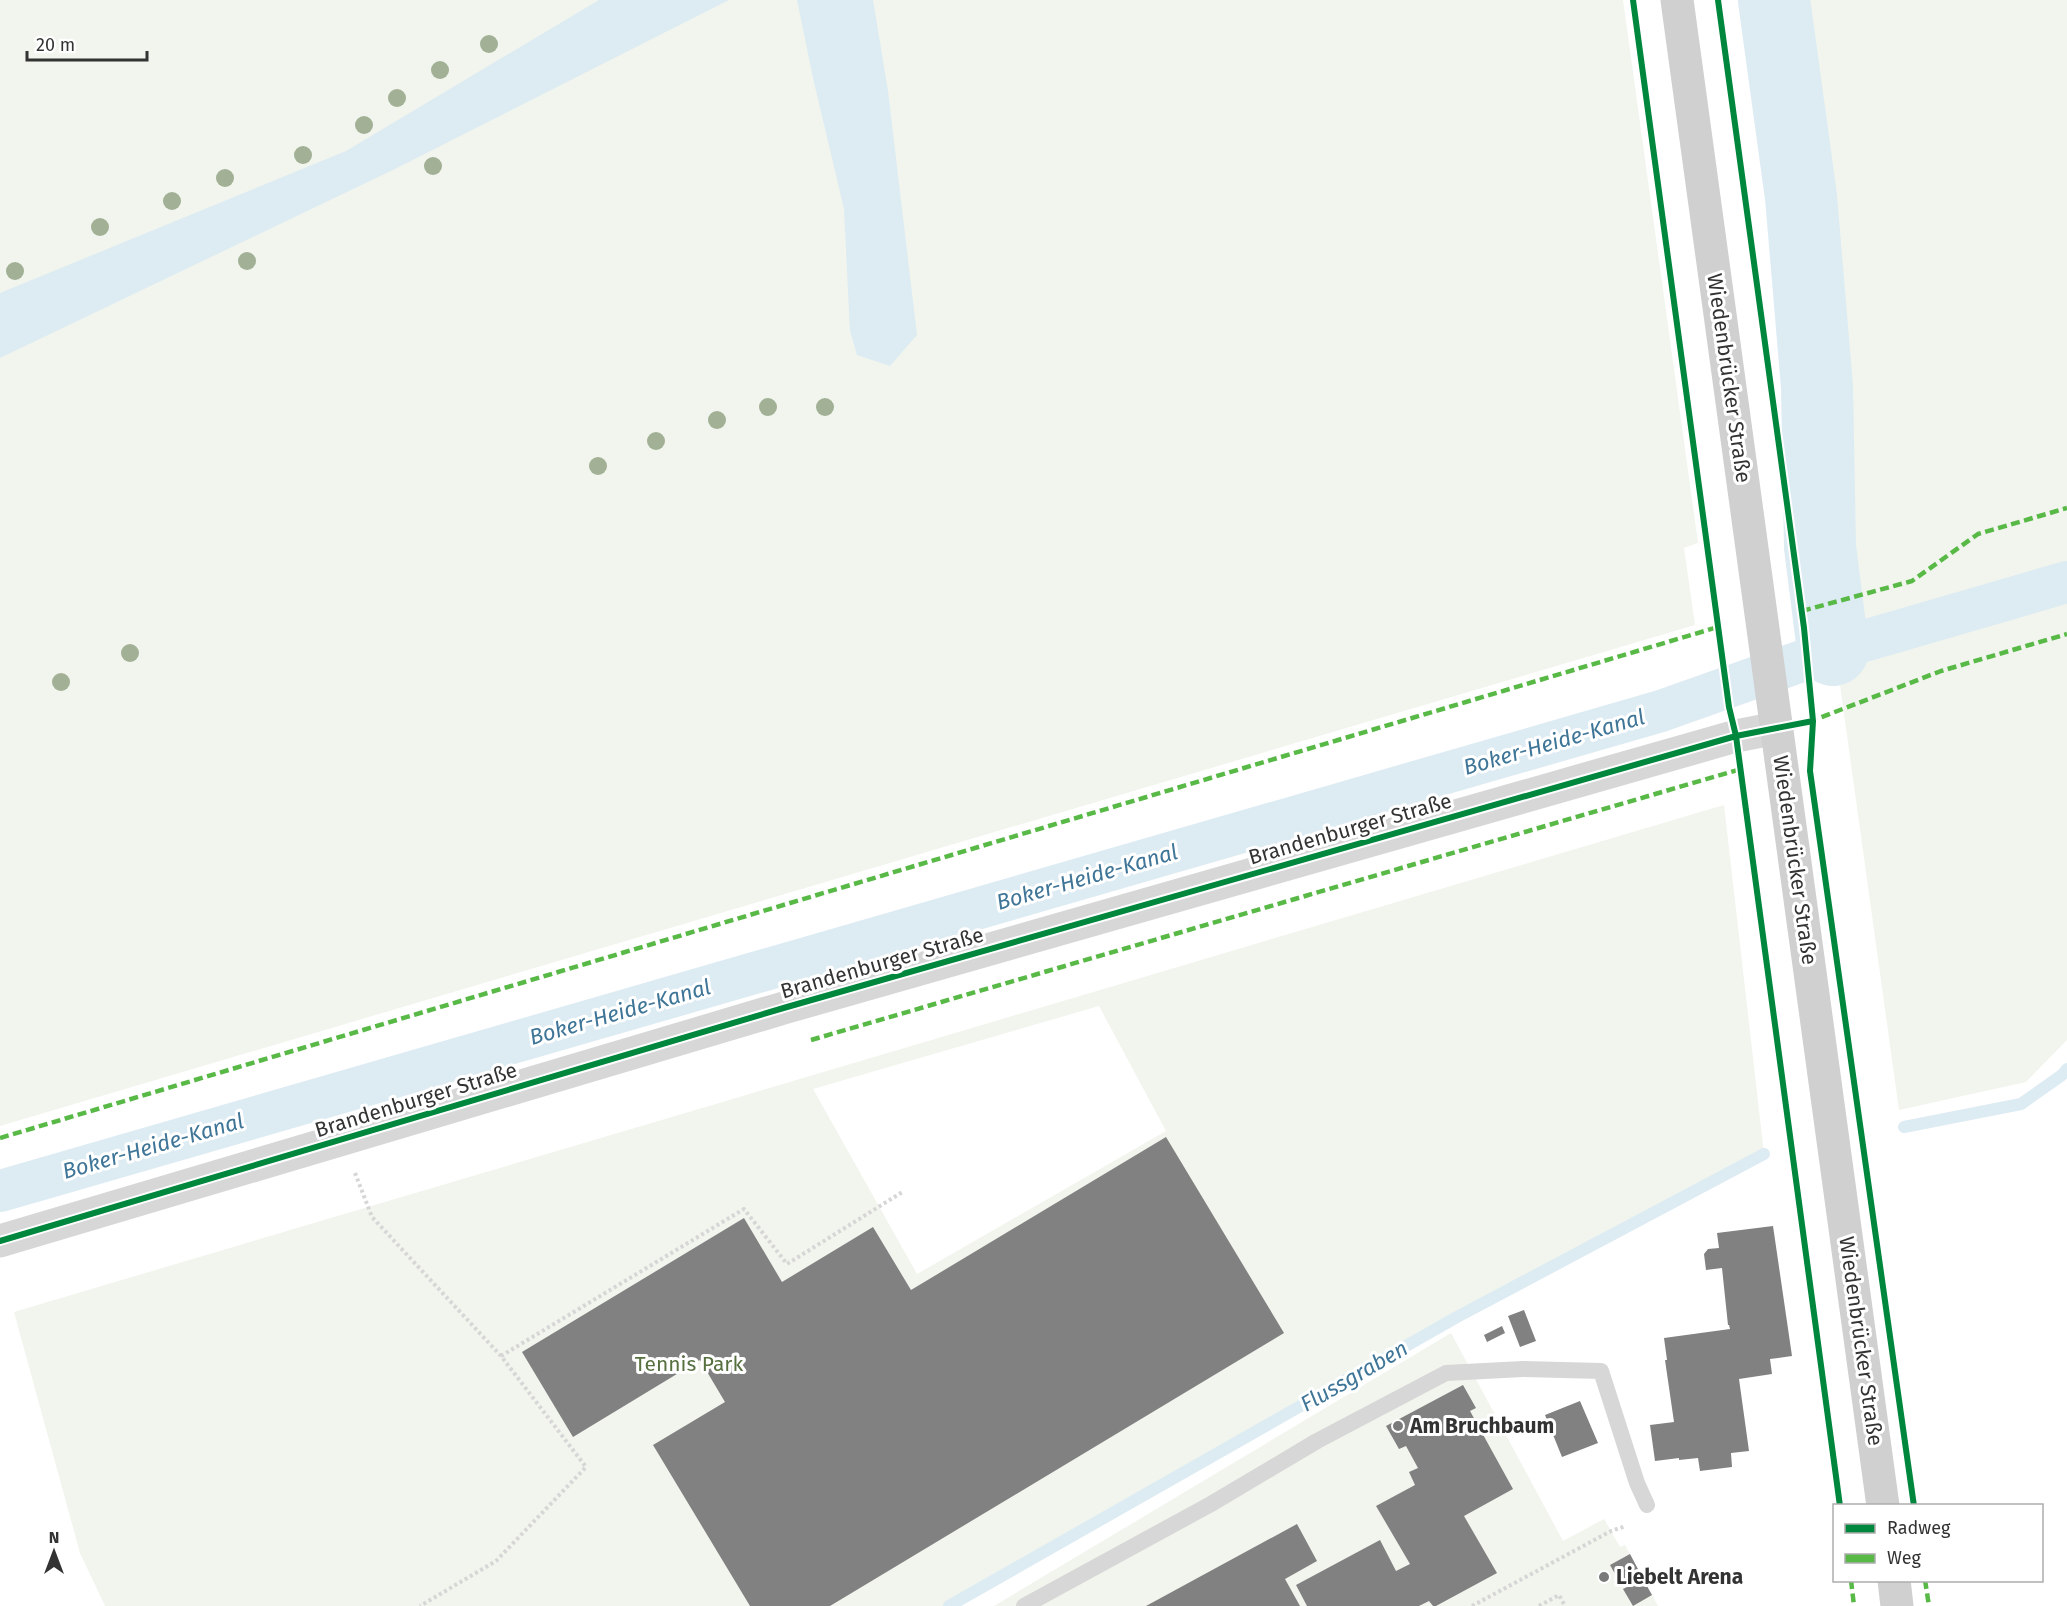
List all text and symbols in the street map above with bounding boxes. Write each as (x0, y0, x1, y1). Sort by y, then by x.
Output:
scale bar (27, 24, 147, 62)
text: 20 m (36, 34, 75, 56)
street label: Wiedenbrücker Straße (1701, 272, 1757, 484)
water label: Boker-Heide-Kanal (1460, 703, 1648, 781)
street label: Wiedenbrücker Straße (1767, 754, 1823, 966)
street label: Brandenburger Straße (1245, 788, 1455, 870)
water label: Boker-Heide-Kanal (993, 838, 1181, 916)
street label: Brandenburger Straße (777, 922, 987, 1004)
water label: Boker-Heide-Kanal (526, 973, 714, 1051)
street label: Brandenburger Straße (312, 1057, 520, 1143)
water label: Boker-Heide-Kanal (59, 1107, 247, 1185)
street label: Wiedenbrücker Straße (1833, 1235, 1889, 1447)
water label: Flussgraben (1296, 1334, 1412, 1418)
park label: Tennis Park (635, 1351, 743, 1377)
place label: Am Bruchbaum (1409, 1413, 1554, 1439)
marker: Am Bruchbaum (1391, 1419, 1405, 1433)
legend (1833, 1504, 2043, 1582)
text: Radweg (1887, 1517, 1951, 1539)
north arrow (24, 1522, 84, 1582)
text: N (49, 1528, 59, 1547)
text: Weg (1887, 1547, 1921, 1569)
place label: Liebelt Arena (1616, 1564, 1743, 1590)
marker: Liebelt Arena (1597, 1570, 1611, 1584)

